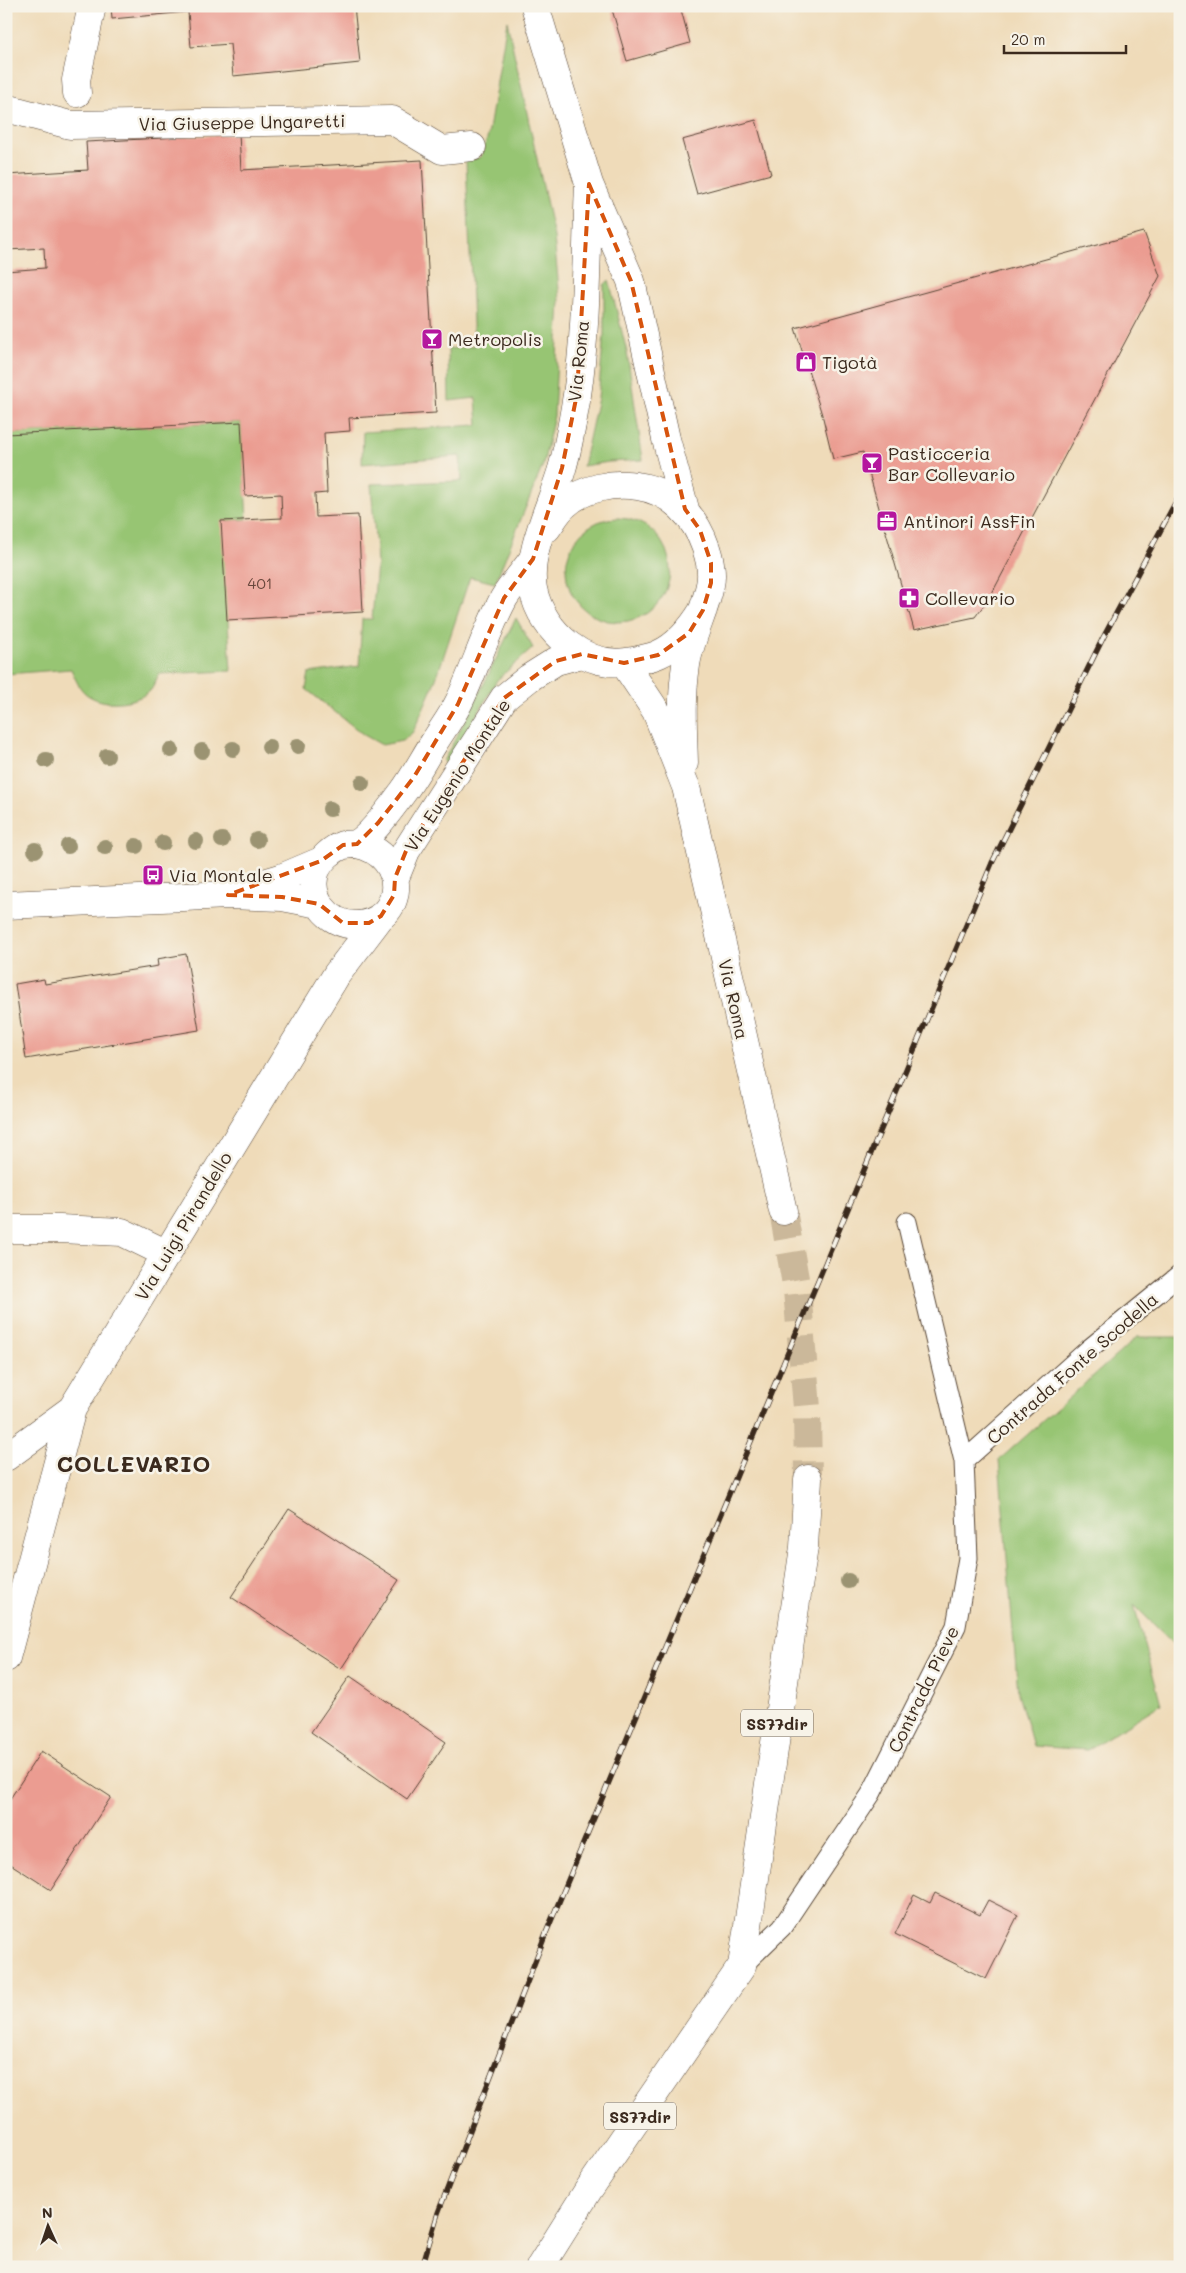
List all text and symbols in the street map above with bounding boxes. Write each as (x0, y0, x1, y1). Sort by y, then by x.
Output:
scale bar (1004, 22, 1126, 54)
text: 20 m (1011, 29, 1045, 49)
street label: Via Giuseppe Ungaretti (138, 108, 346, 136)
street label: Via Roma (562, 319, 594, 403)
bar icon: Metropolis (420, 327, 444, 351)
place label: Metropolis (448, 327, 542, 351)
shop icon: Tigotà (794, 350, 818, 374)
place label: Tigotà (822, 350, 878, 374)
place label: Pasticceria Bar Collevario (888, 441, 1015, 486)
bar icon: Pasticceria Bar Collevario (860, 451, 884, 475)
office icon: Antinori AssFin (875, 509, 899, 533)
place label: Antinori AssFin (903, 509, 1035, 533)
house number: 401 (248, 573, 272, 593)
pharmacy icon: Collevario (897, 586, 921, 610)
place label: Collevario (925, 586, 1015, 610)
street label: Via Eugenio Montale (399, 694, 515, 856)
bus stop icon: Via Montale (141, 863, 165, 887)
place label: Via Montale (169, 863, 273, 887)
street label: Via Roma (713, 956, 755, 1042)
street label: Via Luigi Pirandello (129, 1147, 237, 1305)
street label: Contrada Fonte Scodella (981, 1287, 1163, 1449)
district label: COLLEVARIO (57, 1449, 211, 1478)
street label: Contrada Pieve (882, 1622, 964, 1756)
road number: SS77dir (741, 1710, 813, 1736)
road number: SS77dir (604, 2102, 676, 2130)
north arrow (22, 2200, 72, 2250)
text: N (41, 2203, 53, 2222)

